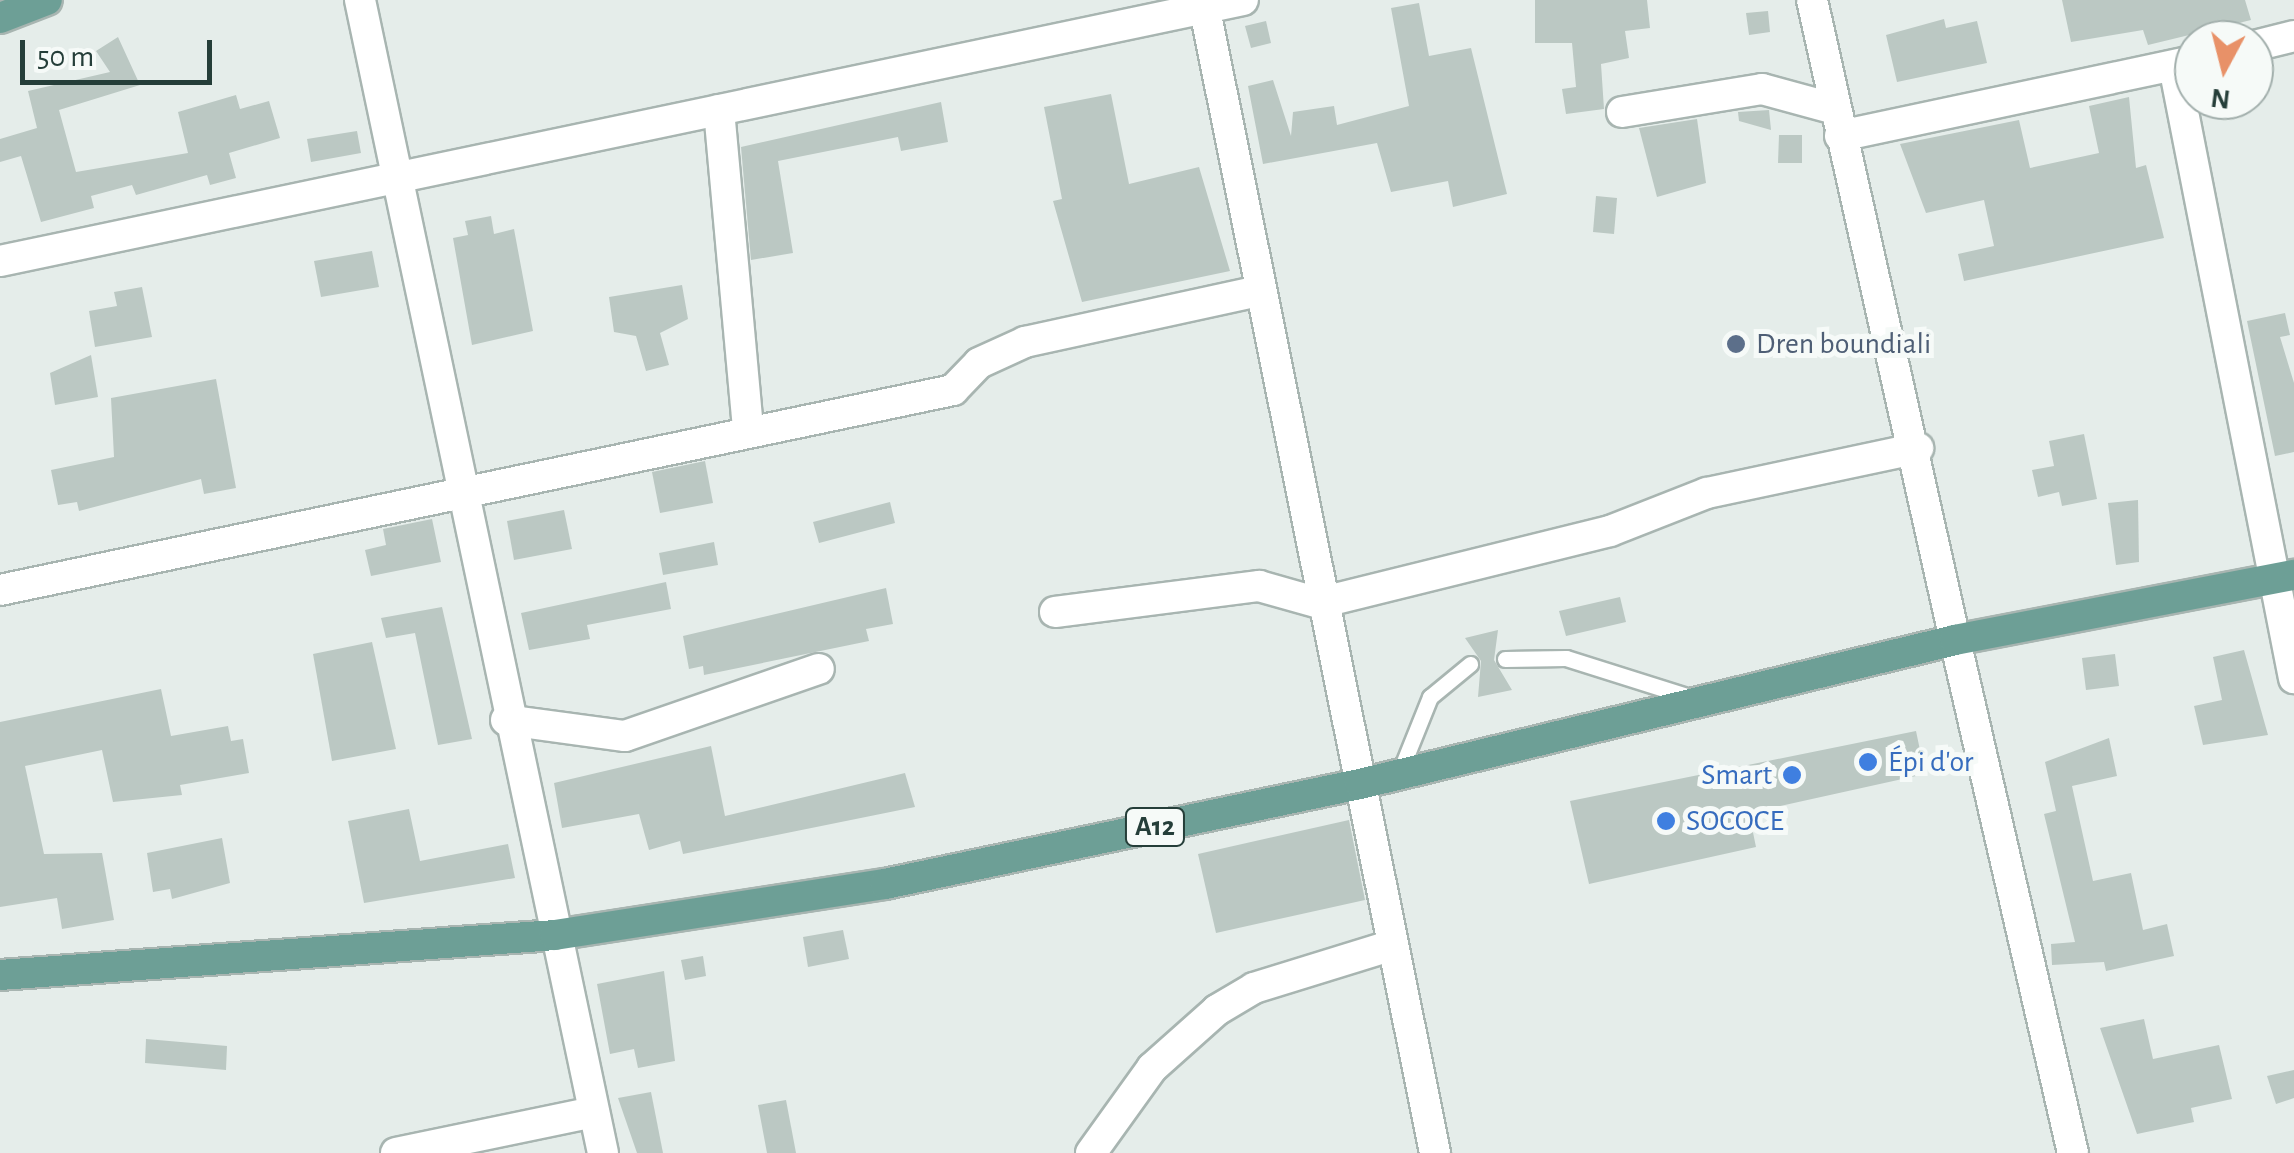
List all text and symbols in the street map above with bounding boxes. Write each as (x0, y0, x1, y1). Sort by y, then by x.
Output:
scale bar (25, 20, 218, 82)
north arrow (2174, 20, 2274, 120)
text: 50 m (37, 42, 94, 72)
text: N (2209, 83, 2232, 113)
place label: Dren boundiali (1756, 326, 1931, 362)
marker: Dren boundiali (1725, 333, 1747, 355)
place label: Épi d'or (1888, 744, 1973, 780)
marker: Épi d'or (1857, 751, 1879, 773)
place label: Smart (1701, 757, 1772, 793)
marker: Smart (1781, 764, 1803, 786)
place label: SOCOCE (1686, 803, 1784, 839)
road number: A12 (1122, 804, 1188, 850)
marker: SOCOCE (1655, 810, 1677, 832)

